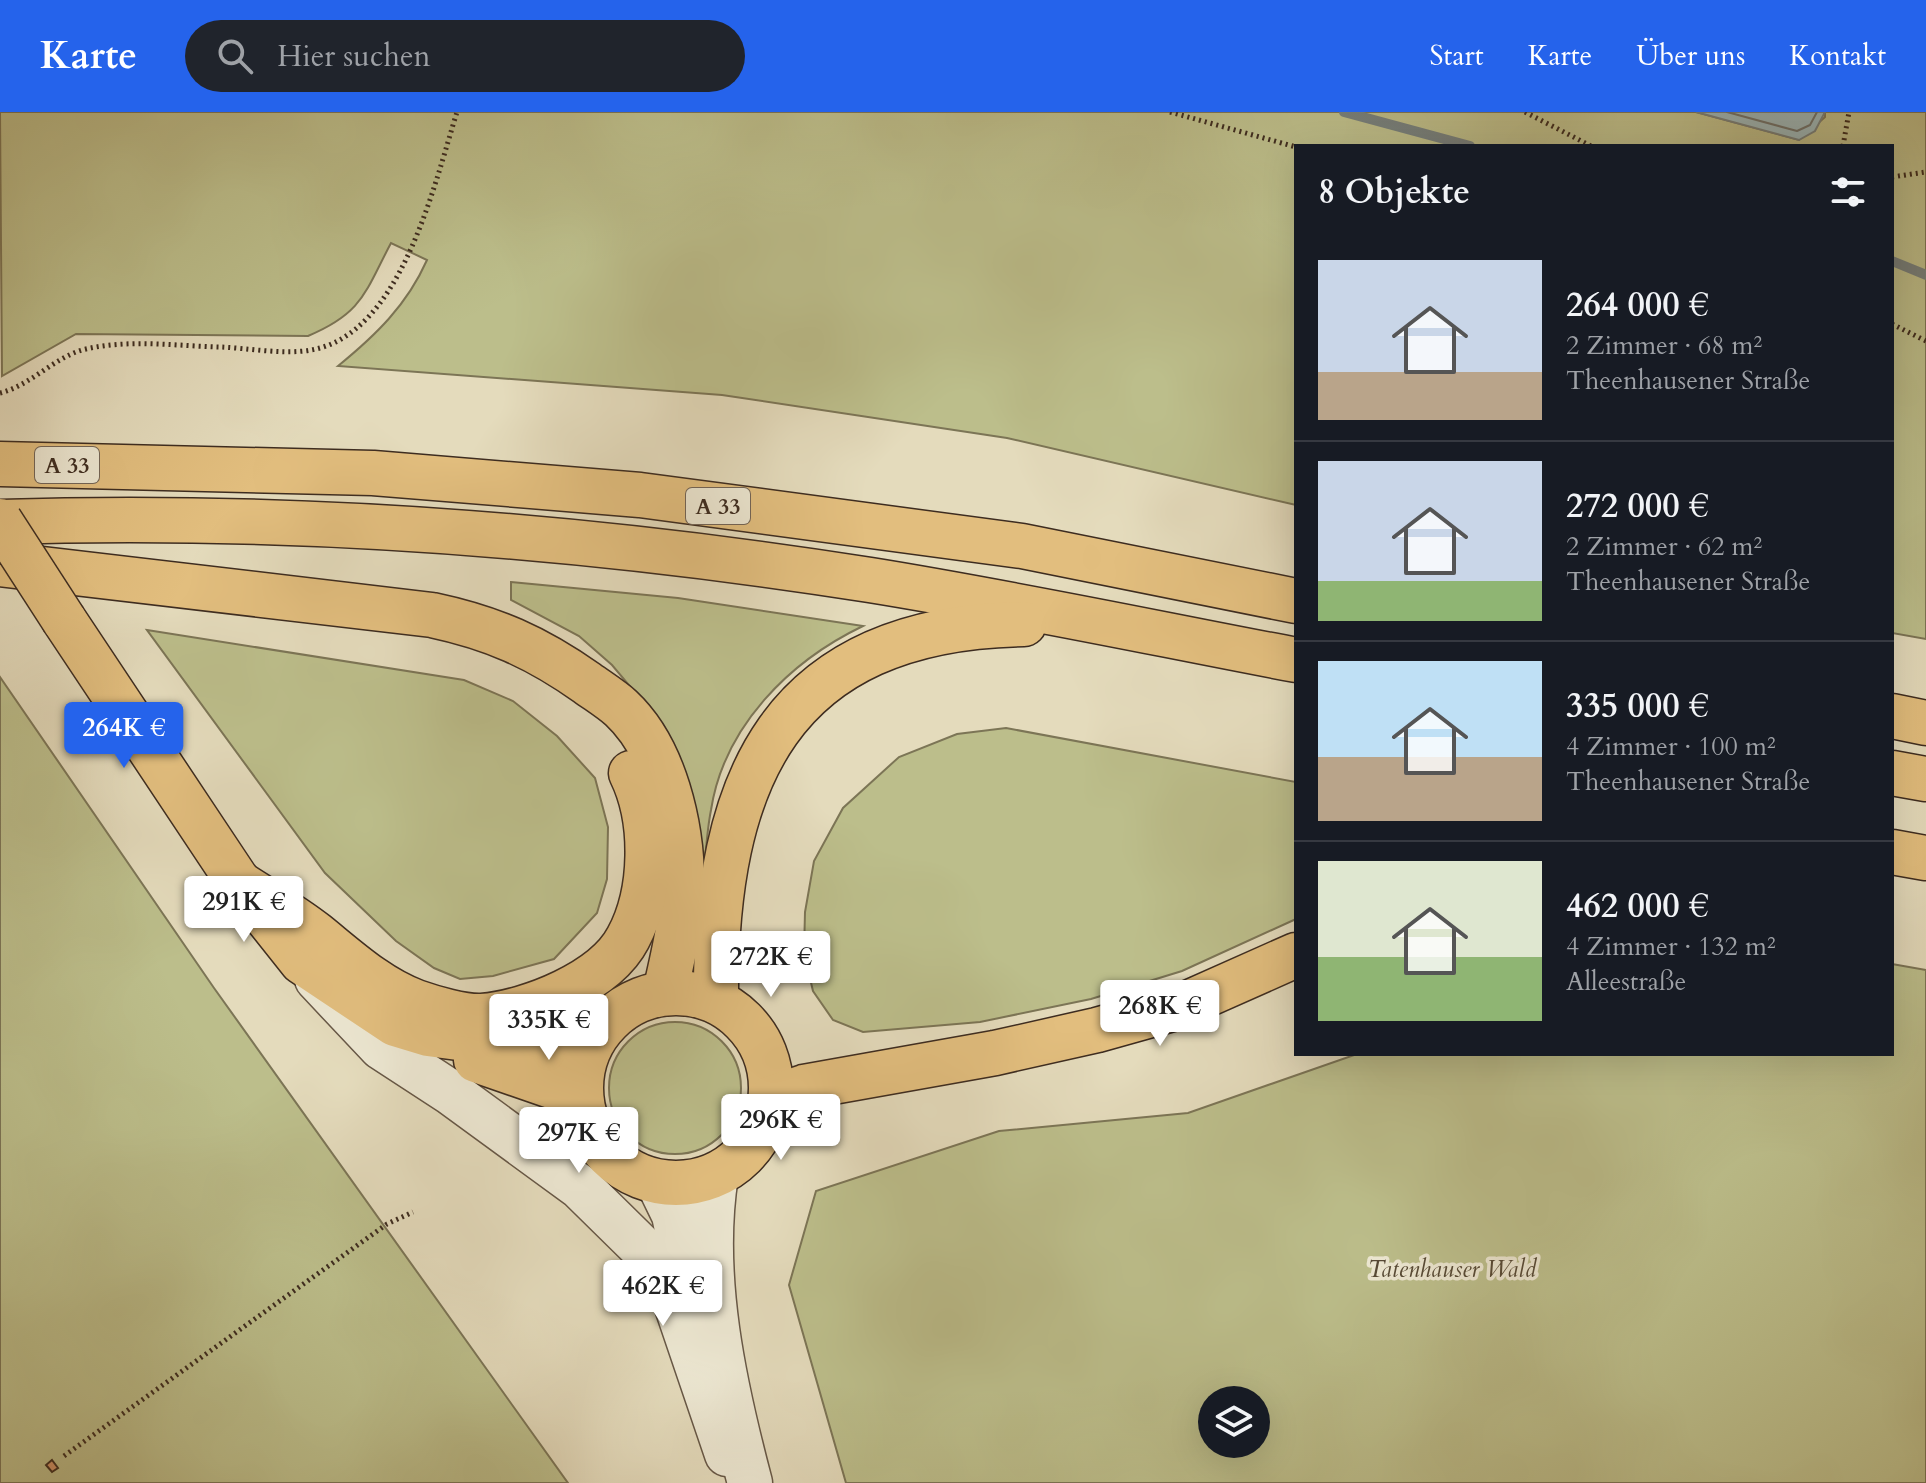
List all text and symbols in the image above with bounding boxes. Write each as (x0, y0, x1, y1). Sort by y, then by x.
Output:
search box (185, 20, 745, 92)
text: Karte (40, 30, 137, 82)
icon: search (213, 34, 257, 78)
text: Hier suchen (277, 36, 431, 77)
text: Start (1430, 37, 1484, 75)
text: Karte (1528, 37, 1592, 75)
text: Über uns (1636, 37, 1745, 75)
text: Kontakt (1789, 37, 1886, 75)
text: 8 Objekte (1318, 169, 1470, 215)
icon: filters (1826, 170, 1870, 214)
text: 264 000 € (1566, 282, 1709, 328)
icon: home (1382, 292, 1478, 388)
text: 2 Zimmer · 68 m² (1566, 328, 1762, 363)
text: Theenhausener Straße (1566, 363, 1810, 398)
road number: A 33 (35, 447, 99, 483)
text: 272 000 € (1566, 483, 1709, 529)
road number: A 33 (686, 488, 750, 524)
icon: home (1382, 493, 1478, 589)
text: 2 Zimmer · 62 m² (1566, 529, 1762, 564)
text: Theenhausener Straße (1566, 564, 1810, 599)
text: 335 000 € (1566, 683, 1709, 729)
icon: home (1382, 693, 1478, 789)
pin: 264K € (59, 702, 189, 770)
text: 264K € (82, 710, 166, 745)
text: 4 Zimmer · 100 m² (1566, 729, 1776, 764)
text: Theenhausener Straße (1566, 764, 1810, 799)
pin: 291K € (179, 876, 309, 944)
text: 462 000 € (1566, 883, 1709, 929)
text: 291K € (202, 884, 286, 919)
icon: home (1382, 893, 1478, 989)
text: 4 Zimmer · 132 m² (1566, 929, 1776, 964)
pin: 272K € (706, 931, 836, 999)
text: 272K € (729, 939, 813, 974)
text: Alleestraße (1566, 964, 1686, 999)
pin: 268K € (1095, 980, 1225, 1048)
text: 268K € (1118, 988, 1202, 1023)
pin: 335K € (484, 994, 614, 1062)
text: 335K € (507, 1002, 591, 1037)
pin: 296K € (716, 1094, 846, 1162)
text: 296K € (739, 1102, 823, 1137)
pin: 297K € (514, 1107, 644, 1175)
text: 297K € (537, 1115, 621, 1150)
park label: Tatenhauser Wald (1368, 1253, 1538, 1286)
pin: 462K € (598, 1260, 728, 1328)
text: 462K € (621, 1268, 705, 1303)
map controls (1198, 1386, 1270, 1458)
button: layers (1198, 1386, 1270, 1458)

